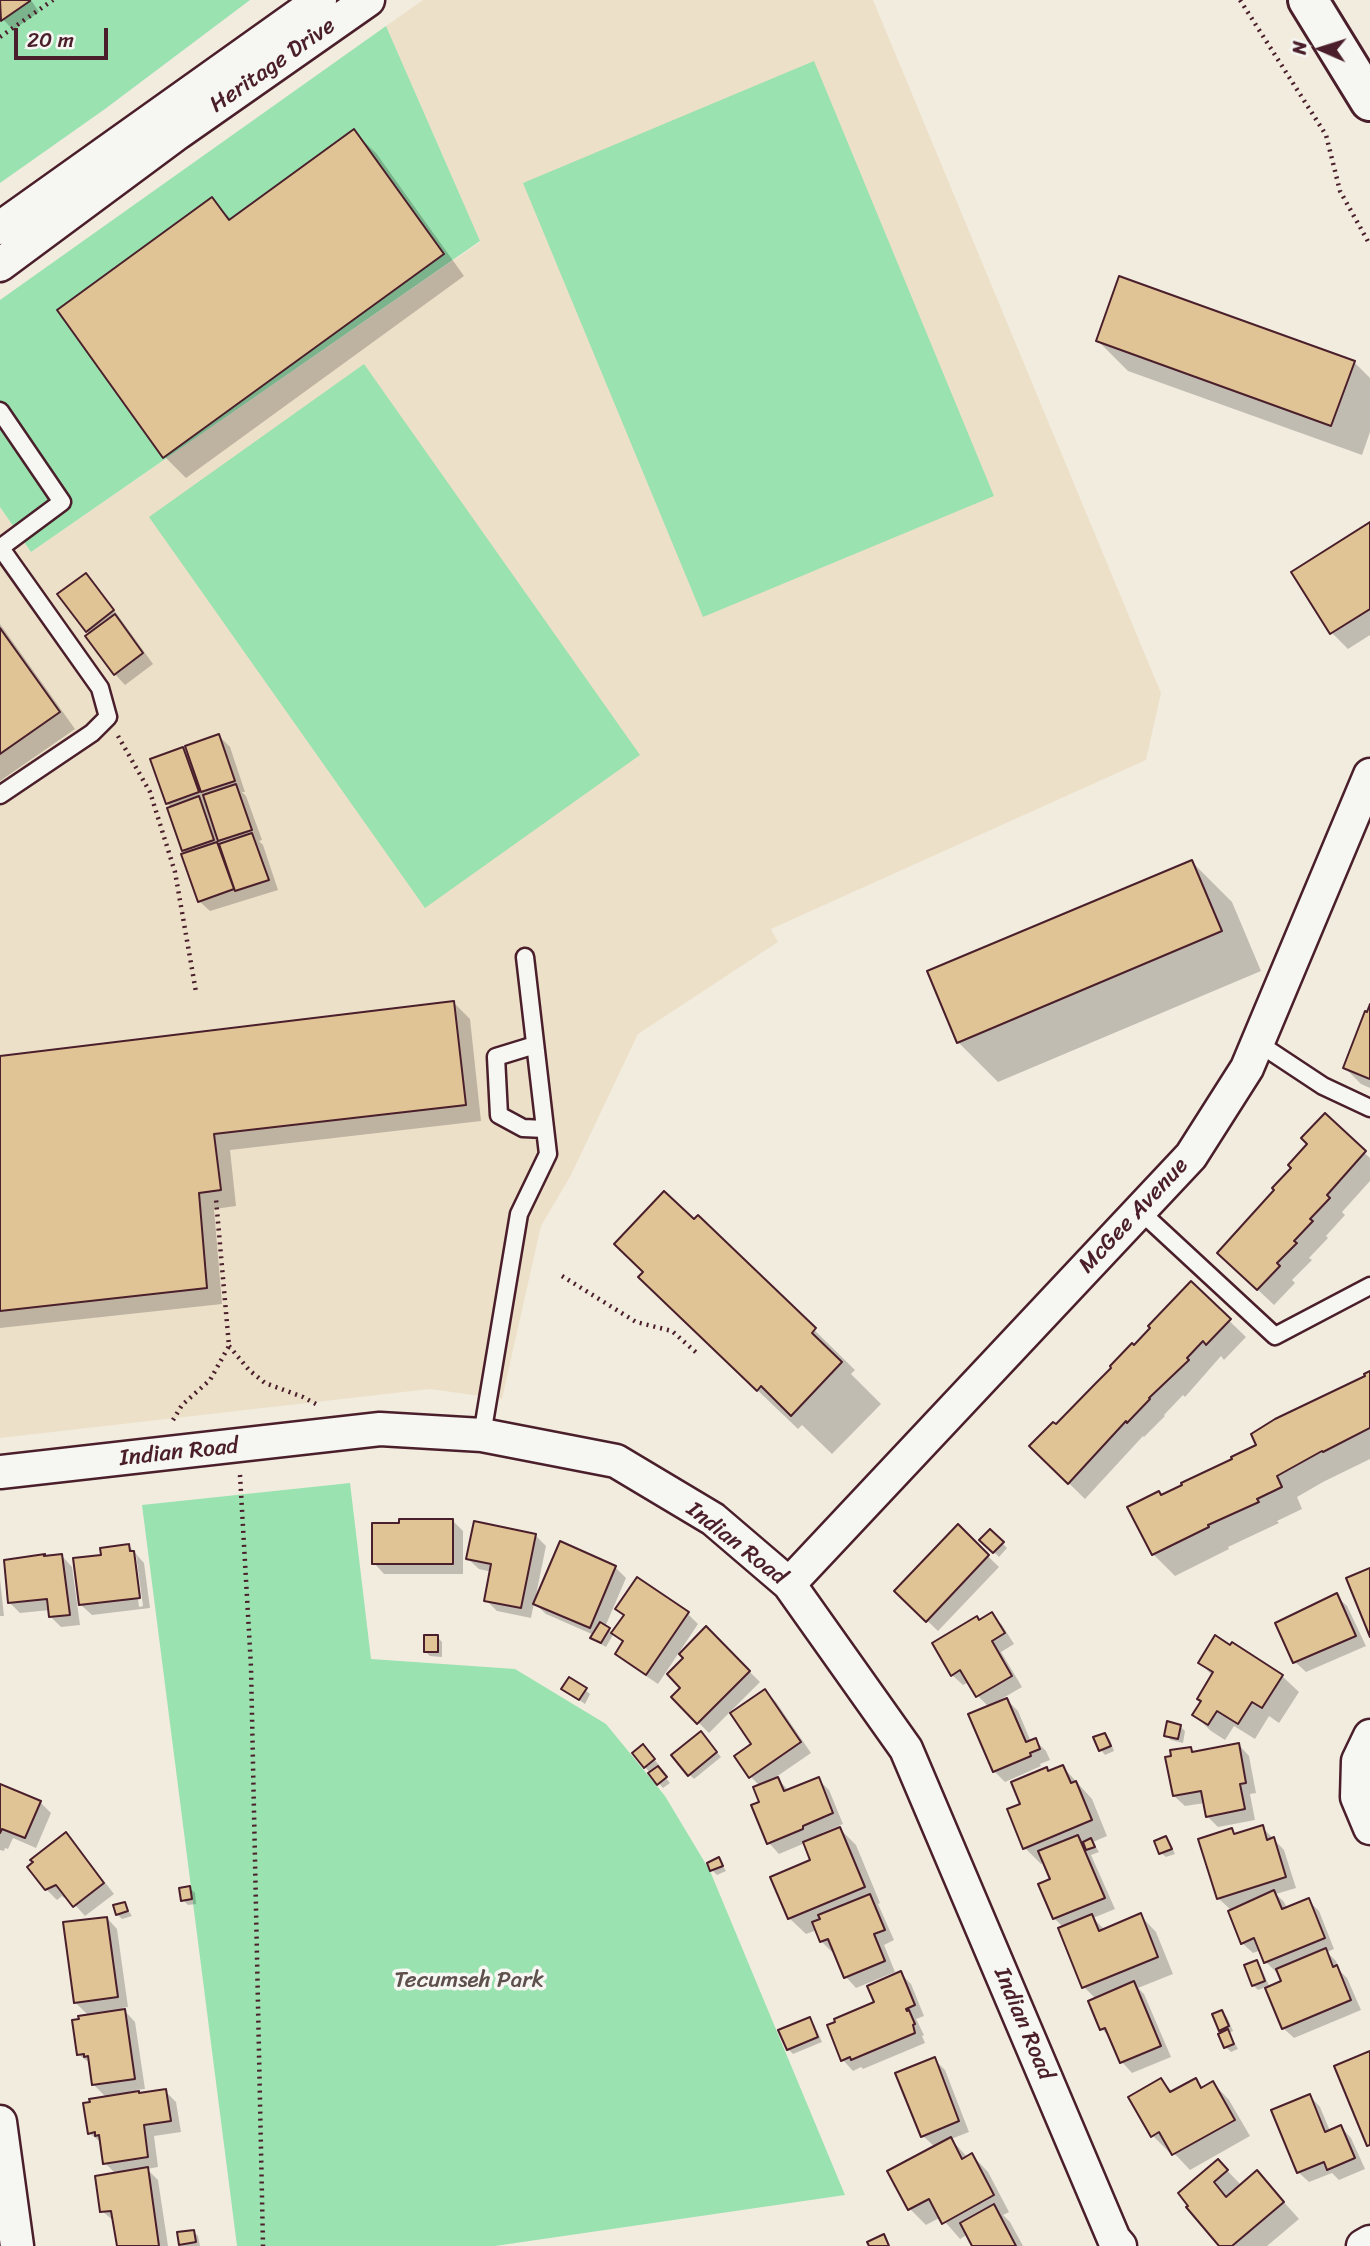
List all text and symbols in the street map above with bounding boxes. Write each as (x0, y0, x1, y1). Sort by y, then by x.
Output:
street label: Heritage Drive (205, 13, 341, 119)
scale bar (18, 14, 112, 58)
north arrow (1286, 14, 1356, 84)
text: 20 m (27, 21, 74, 59)
text: N (1283, 40, 1316, 55)
street label: McGee Avenue (1074, 1153, 1194, 1279)
street label: Indian Road (118, 1433, 240, 1473)
street label: Indian Road (680, 1496, 792, 1592)
street label: Indian Road (987, 1964, 1059, 2084)
park label: Tecumseh Park (394, 1967, 544, 1995)

